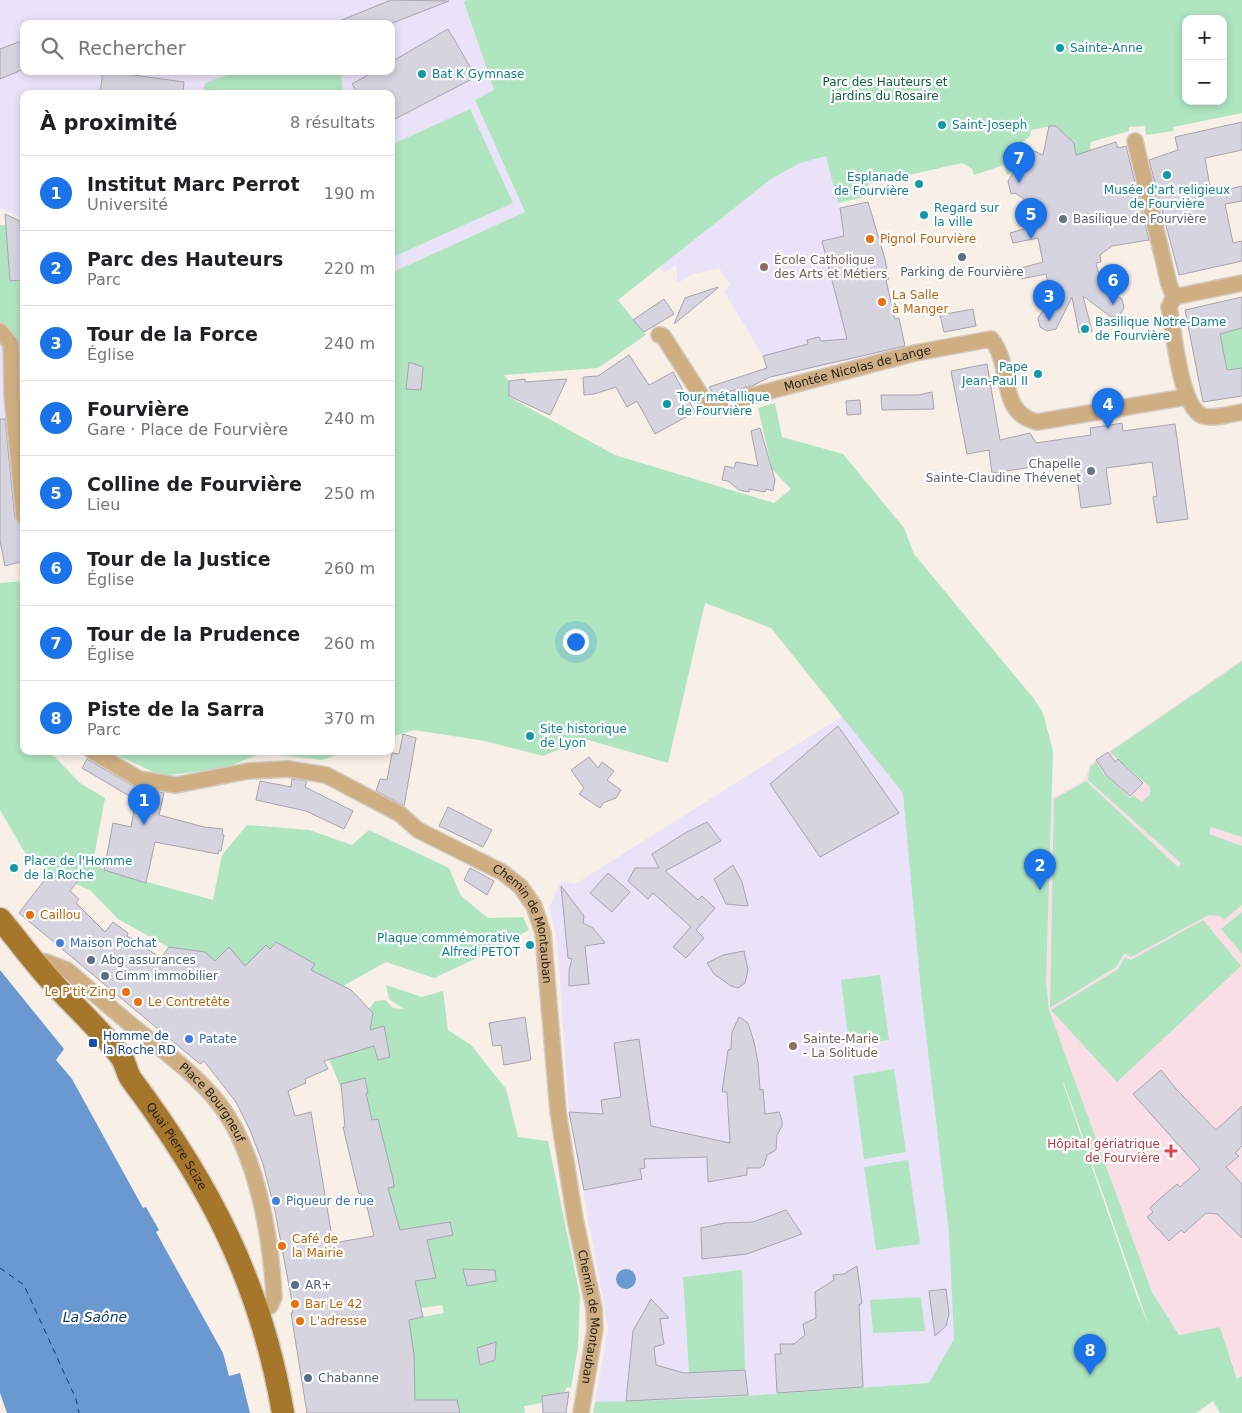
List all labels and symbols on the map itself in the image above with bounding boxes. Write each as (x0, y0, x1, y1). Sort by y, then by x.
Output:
place label: Sainte-Anne (1070, 41, 1143, 55)
marker: Sainte-Anne (1054, 42, 1066, 54)
place label: Bat K Gymnase (432, 67, 524, 81)
marker: Bat K Gymnase (416, 68, 428, 80)
park label: Parc des Hauteurs et jardins du Rosaire (823, 75, 948, 103)
place label: Saint-Joseph (952, 118, 1027, 132)
marker: Saint-Joseph (936, 119, 948, 131)
pin: 7 (1003, 142, 1035, 183)
marker: Musée d'art religieux de Fourvière (1161, 169, 1173, 181)
place label: Esplanade de Fourvière (834, 170, 909, 198)
marker: Esplanade de Fourvière (913, 178, 925, 190)
place label: Musée d'art religieux de Fourvière (1104, 183, 1230, 211)
pin: 5 (1015, 198, 1047, 239)
place label: Regard sur la ville (934, 201, 999, 229)
marker: Regard sur la ville (918, 209, 930, 221)
place label: Basilique de Fourvière (1073, 212, 1206, 226)
marker: Basilique de Fourvière (1057, 213, 1069, 225)
place label: Pignol Fourvière (880, 232, 976, 246)
marker: Pignol Fourvière (864, 233, 876, 245)
marker: Parking de Fourvière (956, 251, 968, 263)
place label: École Catholique des Arts et Métiers (774, 252, 887, 281)
marker: École Catholique des Arts et Métiers (758, 261, 770, 273)
pin: 6 (1097, 264, 1129, 305)
place label: Parking de Fourvière (900, 265, 1024, 279)
pin: 3 (1033, 280, 1065, 321)
place label: La Salle à Manger (892, 288, 948, 316)
marker: La Salle à Manger (876, 296, 888, 308)
place label: Basilique Notre-Dame de Fourvière (1095, 315, 1226, 343)
marker: Basilique Notre-Dame de Fourvière (1079, 323, 1091, 335)
street label: Montée Nicolas de Lange (782, 343, 932, 394)
place label: Pape Jean-Paul II (961, 360, 1028, 388)
marker: Pape Jean-Paul II (1032, 368, 1044, 380)
pin: 4 (1092, 388, 1124, 429)
place label: Tour métallique de Fourvière (676, 390, 770, 418)
marker: Tour métallique de Fourvière (661, 398, 673, 410)
place label: Chapelle Sainte-Claudine Thévenet (926, 457, 1081, 485)
marker: Chapelle Sainte-Claudine Thévenet (1085, 465, 1097, 477)
your location (563, 629, 589, 655)
place label: Site historique de Lyon (540, 722, 627, 750)
marker: Site historique de Lyon (524, 730, 536, 742)
pin: 1 (128, 784, 160, 825)
pin: 2 (1024, 849, 1056, 890)
place label: Place de l'Homme de la Roche (24, 854, 132, 882)
street label: Chemin de Montauban (490, 861, 554, 984)
marker: Place de l'Homme de la Roche (8, 862, 20, 874)
place label: Caillou (40, 908, 81, 922)
marker: Caillou (24, 909, 36, 921)
place label: Plaque commémorative Alfred PETOT (377, 931, 521, 959)
place label: Maison Pochat (70, 936, 157, 950)
marker: Maison Pochat (54, 937, 66, 949)
marker: Plaque commémorative Alfred PETOT (524, 939, 536, 951)
place label: Abg assurances (101, 953, 196, 967)
marker: Abg assurances (85, 954, 97, 966)
place label: Cimm immobilier (115, 969, 218, 983)
marker: Cimm immobilier (99, 970, 111, 982)
place label: Le P'tit Zing (44, 985, 116, 999)
marker: Le P'tit Zing (120, 986, 132, 998)
place label: Le Contretête (148, 995, 230, 1009)
marker: Le Contretête (132, 996, 144, 1008)
place label: Homme de la Roche RD (103, 1029, 176, 1057)
place label: Patate (199, 1032, 237, 1046)
place label: Sainte-Marie - La Solitude (803, 1032, 879, 1060)
marker: Patate (183, 1033, 195, 1045)
marker: Homme de la Roche RD (87, 1037, 99, 1049)
marker: Sainte-Marie - La Solitude (787, 1040, 799, 1052)
street label: Place Bourgneuf (176, 1060, 248, 1145)
street label: Quai Pierre Scize (143, 1100, 210, 1192)
place label: Hôpital gériatrique de Fourvière (1047, 1137, 1160, 1165)
marker: Hôpital gériatrique de Fourvière (1164, 1144, 1178, 1158)
place label: Piqueur de rue (286, 1194, 374, 1208)
marker: Piqueur de rue (270, 1195, 282, 1207)
place label: Café de la Mairie (292, 1232, 343, 1260)
marker: Café de la Mairie (276, 1240, 288, 1252)
street label: Chemin de Montauban (575, 1248, 602, 1385)
place label: AR+ (305, 1278, 332, 1292)
marker: AR+ (289, 1279, 301, 1291)
place label: Bar Le 42 (305, 1297, 362, 1311)
marker: Bar Le 42 (289, 1298, 301, 1310)
water label: La Saône (63, 1309, 127, 1325)
place label: L'adresse (310, 1314, 367, 1328)
marker: L'adresse (294, 1315, 306, 1327)
pin: 8 (1074, 1334, 1106, 1375)
place label: Chabanne (318, 1371, 379, 1385)
marker: Chabanne (302, 1372, 314, 1384)

